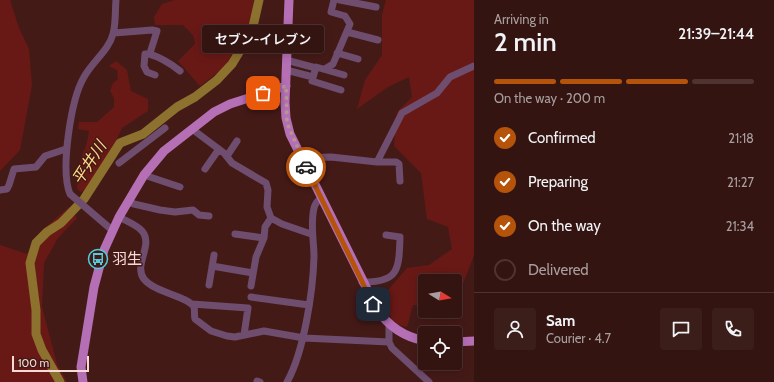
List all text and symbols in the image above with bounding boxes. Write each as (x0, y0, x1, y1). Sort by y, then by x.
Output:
text: Arriving in (494, 11, 549, 27)
callout: セブン-イレブン (202, 25, 324, 53)
text: 21:39–21:44 (678, 25, 754, 43)
text: 2 min (494, 26, 557, 58)
text: セブン-イレブン (215, 31, 311, 47)
pin (246, 76, 280, 110)
icon: bag (252, 82, 274, 104)
text: On the way · 200 m (494, 90, 605, 106)
icon: check (494, 127, 516, 149)
text: Confirmed (528, 129, 596, 147)
text: 21:18 (728, 130, 754, 146)
water label: 平井川 (68, 136, 111, 188)
courier (286, 147, 326, 187)
icon: car (295, 156, 317, 178)
icon: check (494, 171, 516, 193)
text: Preparing (528, 173, 588, 191)
text: 21:27 (727, 174, 754, 190)
icon: check (494, 215, 516, 237)
text: On the way (528, 217, 601, 235)
text: 21:34 (726, 218, 754, 234)
bus stop icon: 羽生 (87, 248, 109, 270)
place label: 羽生 (112, 250, 142, 268)
text: Delivered (528, 261, 589, 279)
north arrow (418, 274, 462, 318)
map controls (418, 274, 462, 370)
pin (356, 287, 390, 321)
icon: home (362, 293, 384, 315)
button: person (494, 308, 536, 350)
button: chat (660, 308, 702, 350)
button: phone (712, 308, 754, 350)
text: Sam (546, 312, 575, 330)
button: locate (418, 326, 462, 370)
text: Courier · 4.7 (546, 330, 611, 346)
scale bar (12, 354, 89, 373)
text: 100 m (18, 356, 49, 370)

